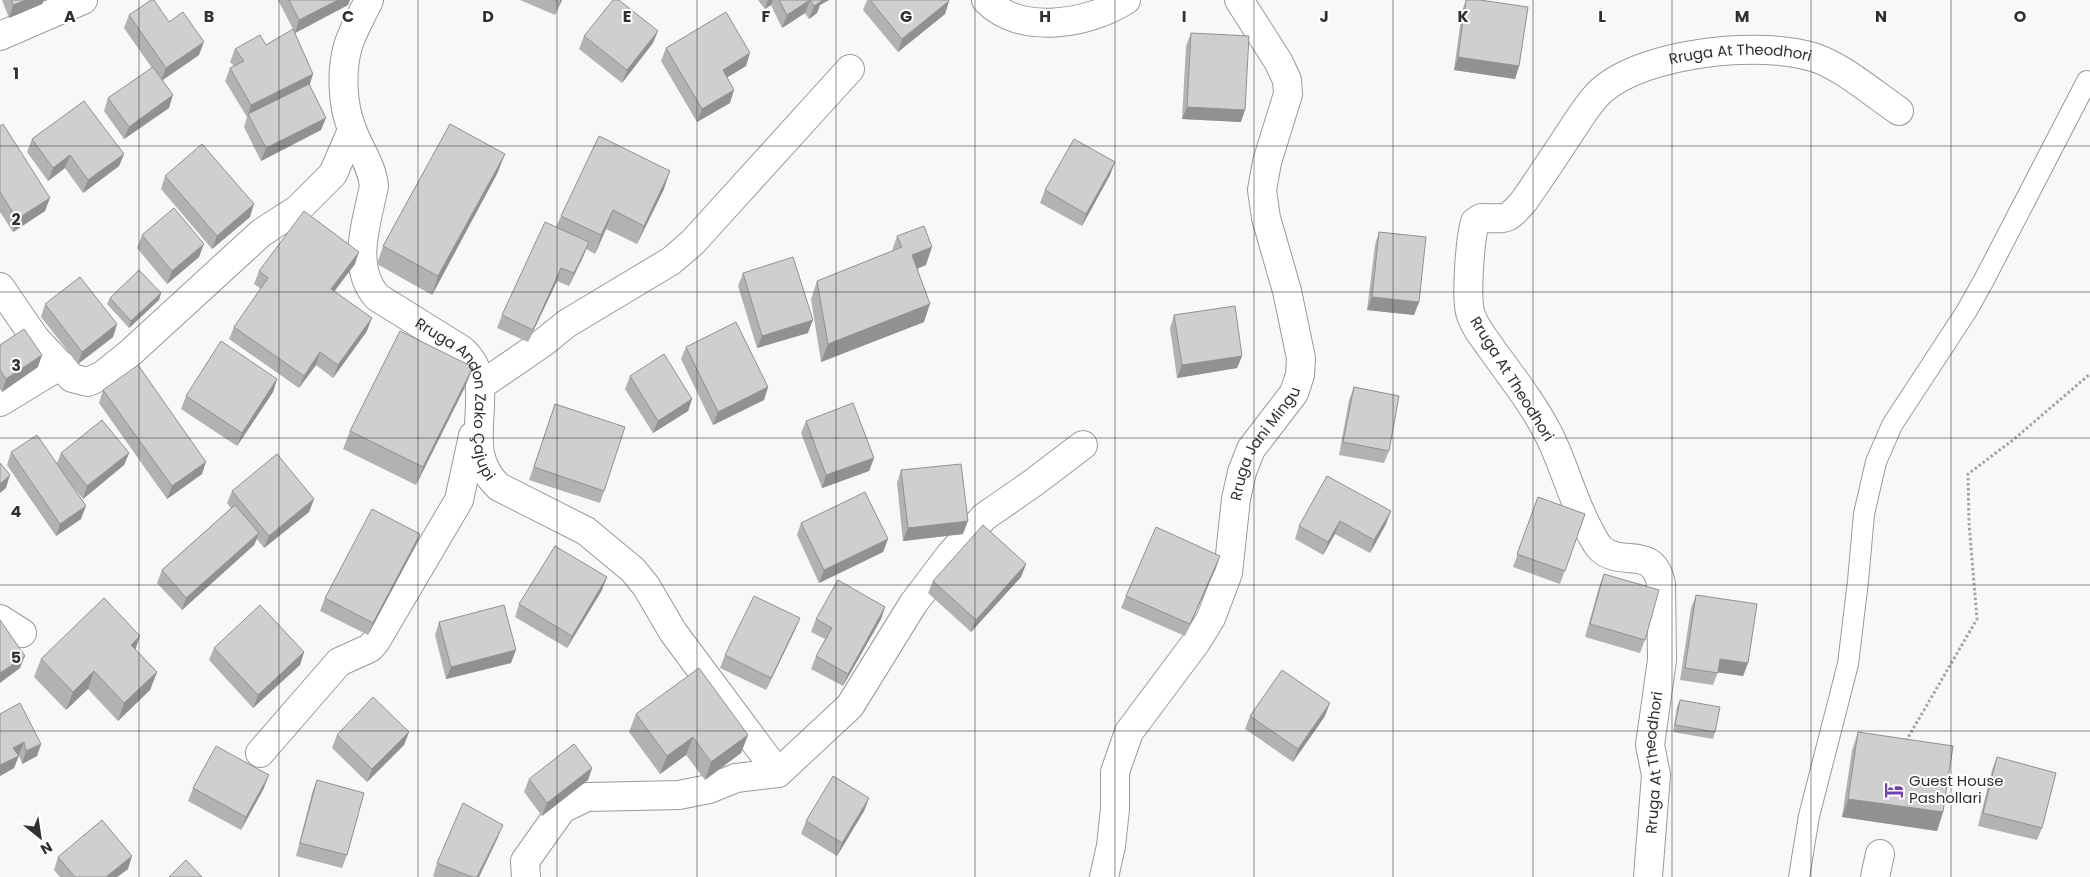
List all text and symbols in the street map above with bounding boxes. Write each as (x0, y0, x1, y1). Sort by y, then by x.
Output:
text: A (64, 5, 76, 28)
text: B (204, 5, 214, 28)
text: C (342, 5, 354, 28)
text: D (482, 5, 494, 28)
text: E (623, 5, 631, 28)
text: F (762, 5, 771, 28)
text: G (900, 5, 912, 28)
text: H (1039, 5, 1051, 28)
text: I (1182, 5, 1186, 28)
text: J (1319, 5, 1329, 28)
text: K (1457, 5, 1469, 28)
text: L (1598, 5, 1606, 28)
text: M (1735, 5, 1749, 28)
text: N (1875, 5, 1887, 28)
text: O (2014, 5, 2027, 28)
street label: Rruga At Theodhori (1667, 39, 1814, 69)
text: 1 (13, 62, 19, 85)
text: 2 (11, 208, 21, 231)
street label: Rruga Andon Zako Çajupi (411, 312, 500, 485)
street label: Rruga At Theodhori (1466, 312, 1559, 445)
text: 3 (11, 354, 21, 377)
street label: Rruga Jani Mingu (1225, 384, 1305, 503)
text: 4 (11, 500, 22, 523)
text: 5 (11, 646, 21, 669)
street label: Rruga At Theodhori (1639, 690, 1667, 835)
place label: Guest House Pashollari (1909, 770, 2004, 808)
hotel icon: Guest House Pashollari (1883, 779, 1905, 801)
north arrow (15, 812, 65, 862)
text: N (37, 837, 56, 860)

